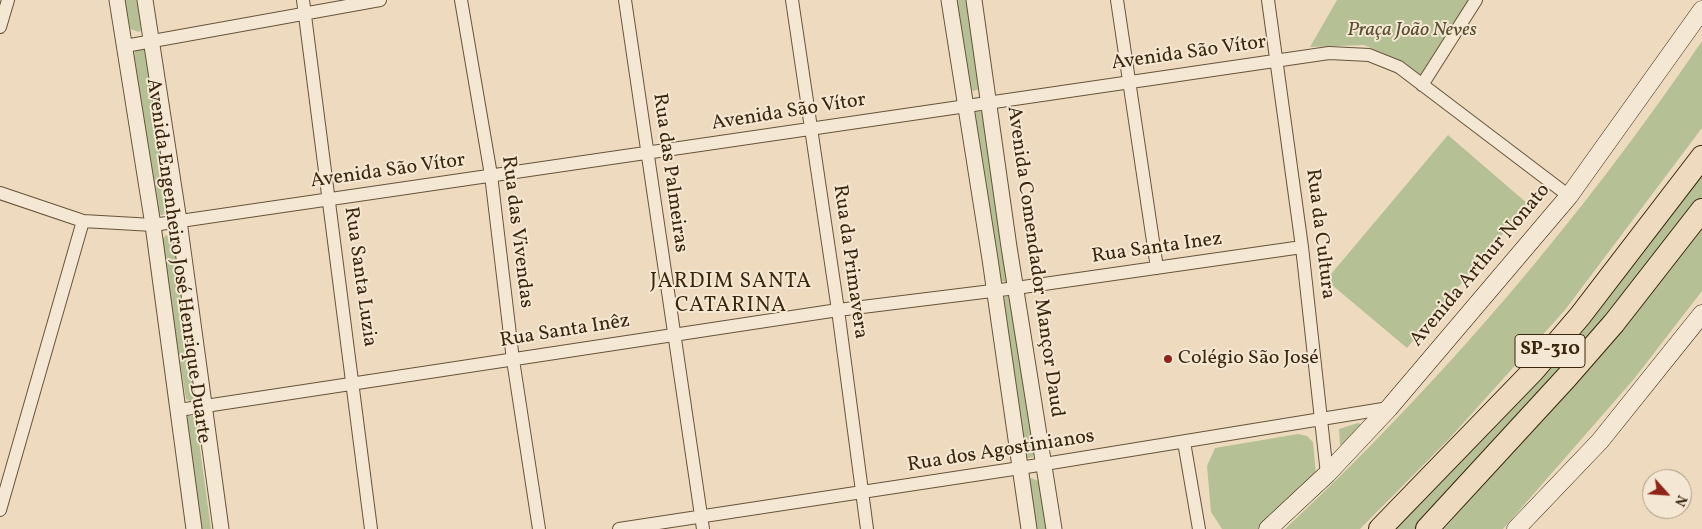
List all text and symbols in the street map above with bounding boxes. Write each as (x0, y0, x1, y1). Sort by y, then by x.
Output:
park label: Praça João Neves (1347, 19, 1477, 43)
street label: Avenida São Vítor (1110, 31, 1268, 77)
street label: Avenida Engenheiro José Henrique Duarte (139, 77, 215, 445)
street label: Avenida São Vítor (710, 89, 868, 137)
street label: Rua das Palmeiras (646, 92, 692, 254)
street label: Avenida Comendador Mançor Daud (1000, 105, 1068, 419)
street label: Avenida São Vítor (309, 149, 467, 195)
street label: Rua das Vivendas (495, 155, 537, 309)
street label: Rua da Cultura (1299, 167, 1339, 301)
street label: Avenida Arthur Nonato (1406, 180, 1556, 352)
street label: Rua da Primavera (826, 183, 872, 341)
street label: Rua Santa Luzia (337, 205, 381, 349)
street label: Rua Santa Inez (1090, 228, 1224, 270)
district label: JARDIM SANTA CATARINA (648, 270, 814, 320)
street label: Rua Santa Inêz (498, 310, 632, 354)
road number: SP-310 (1515, 334, 1585, 368)
place label: Colégio São José (1178, 347, 1319, 371)
marker: Colégio São José (1162, 353, 1174, 365)
street label: Rua dos Agostinianos (906, 425, 1096, 479)
north arrow (1642, 469, 1692, 519)
text: N (1669, 492, 1691, 509)

